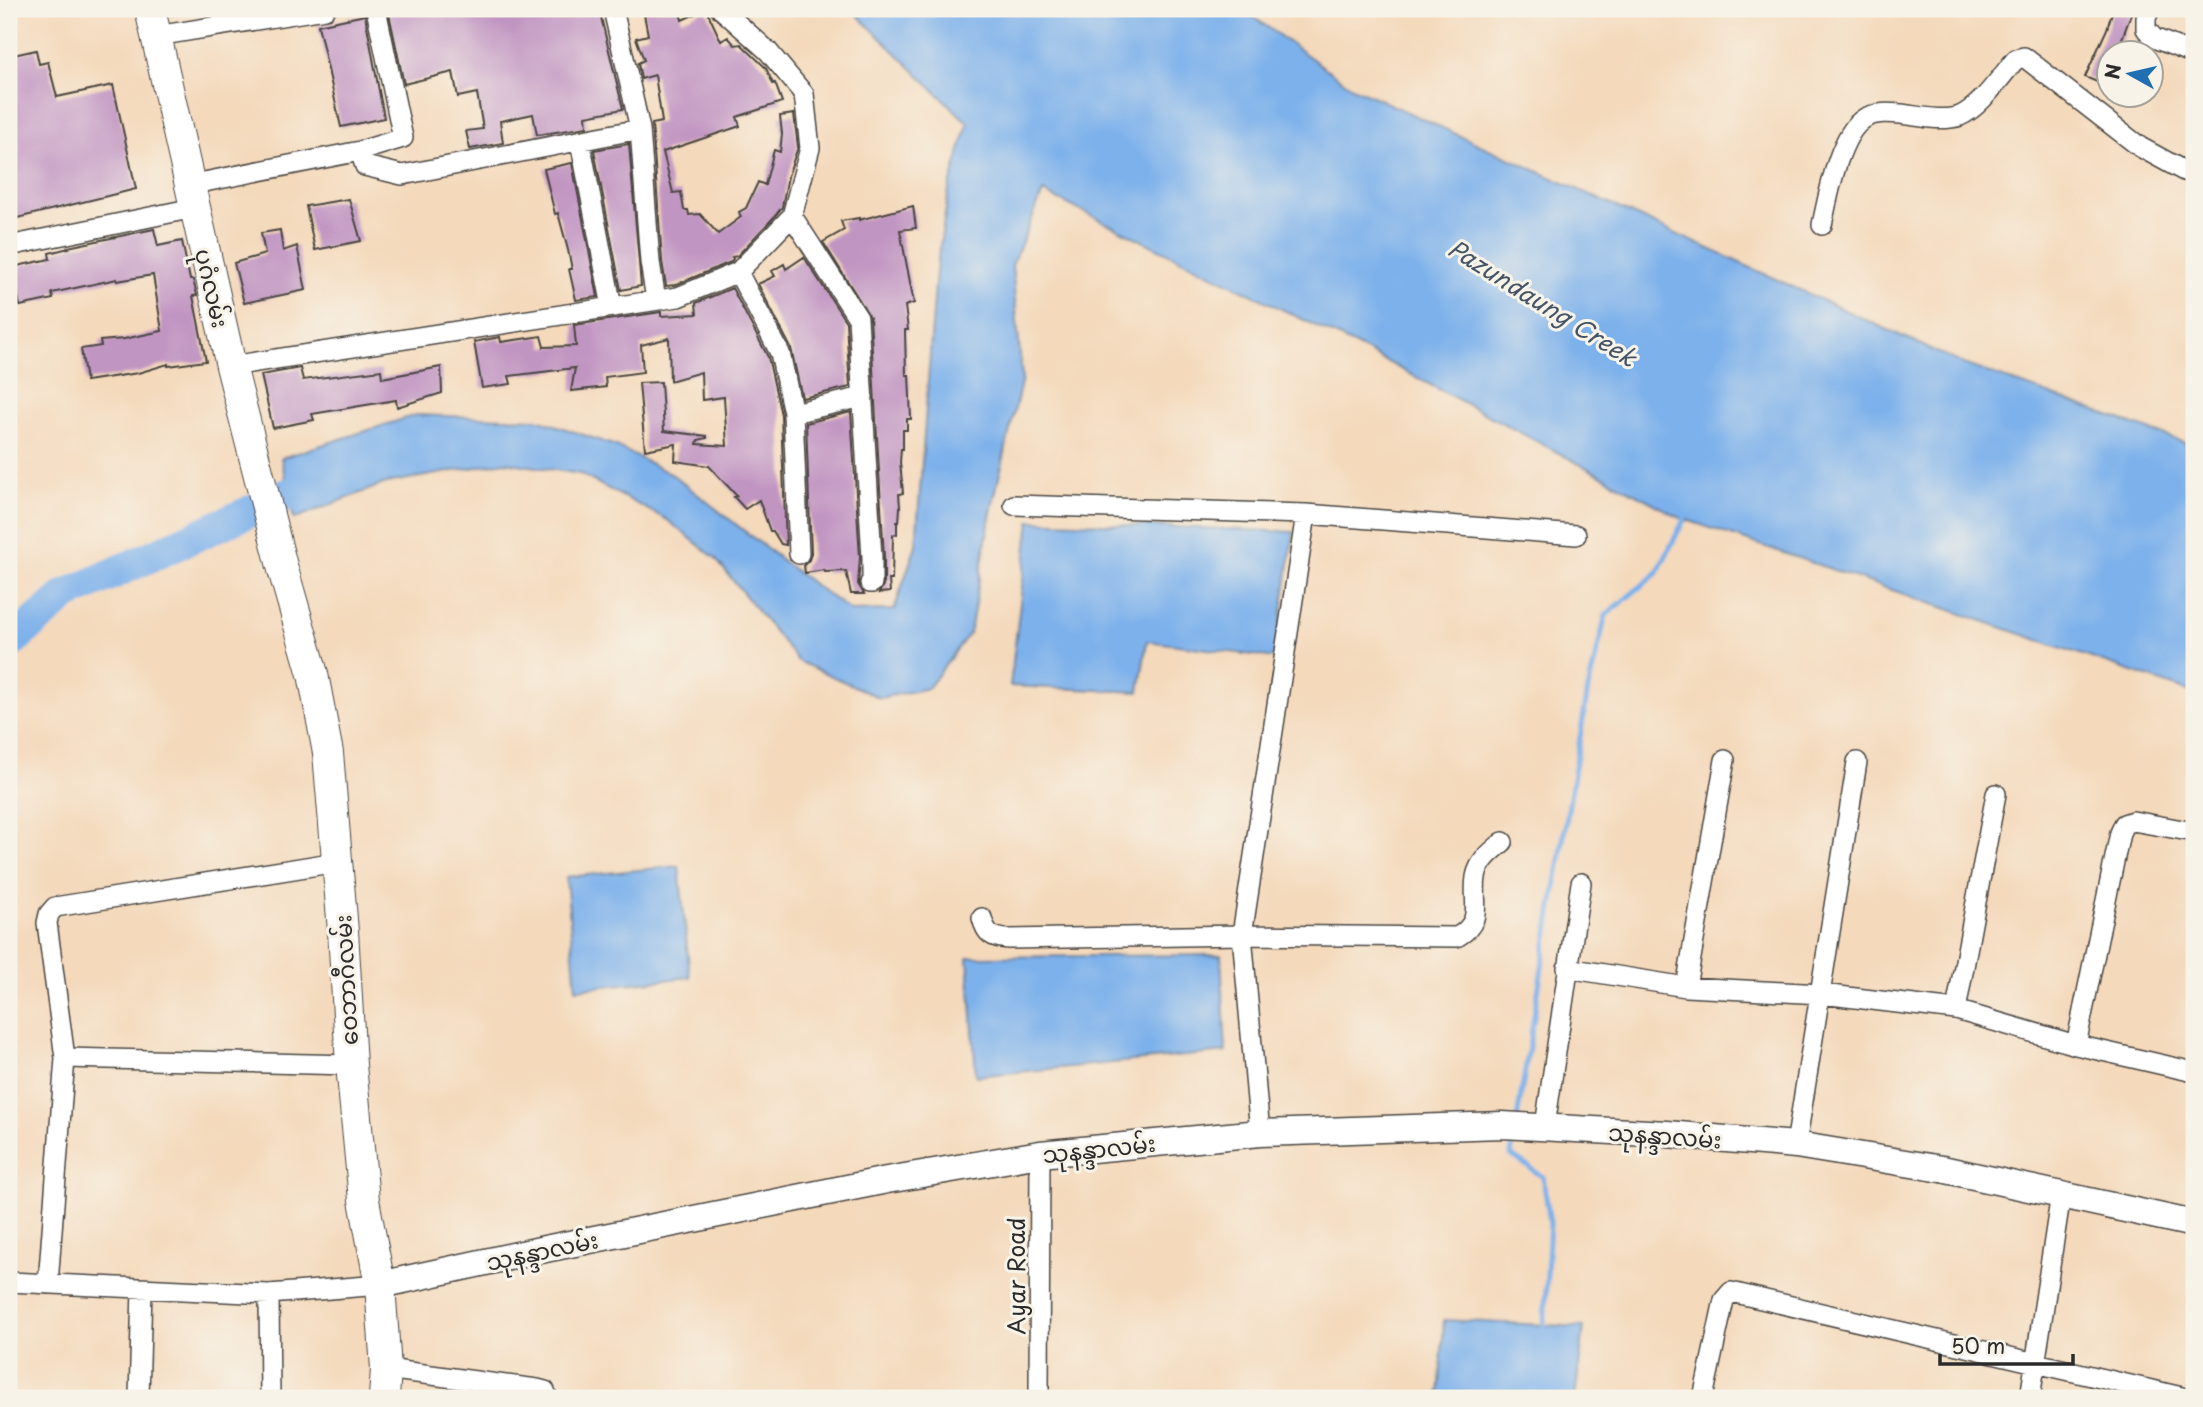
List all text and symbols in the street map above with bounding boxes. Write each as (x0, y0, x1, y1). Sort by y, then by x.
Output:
north arrow (2094, 38, 2164, 108)
text: N (2097, 62, 2127, 81)
water label: Pazundaung Creek (1442, 229, 1645, 375)
street label: ပုဂံလမ်း (184, 245, 239, 332)
street label: ဝေဘာဂီလမ်း (324, 914, 366, 1046)
street label: သုနန္ဒာလမ်း (1607, 1114, 1723, 1160)
street label: သုနန္ဒာလမ်း (1041, 1125, 1158, 1175)
street label: Ayar Road (998, 1217, 1033, 1335)
street label: သုနန္ဒာလမ်း (483, 1221, 602, 1282)
scale bar (1940, 1323, 2074, 1367)
text: 50 m (1951, 1329, 2005, 1361)

